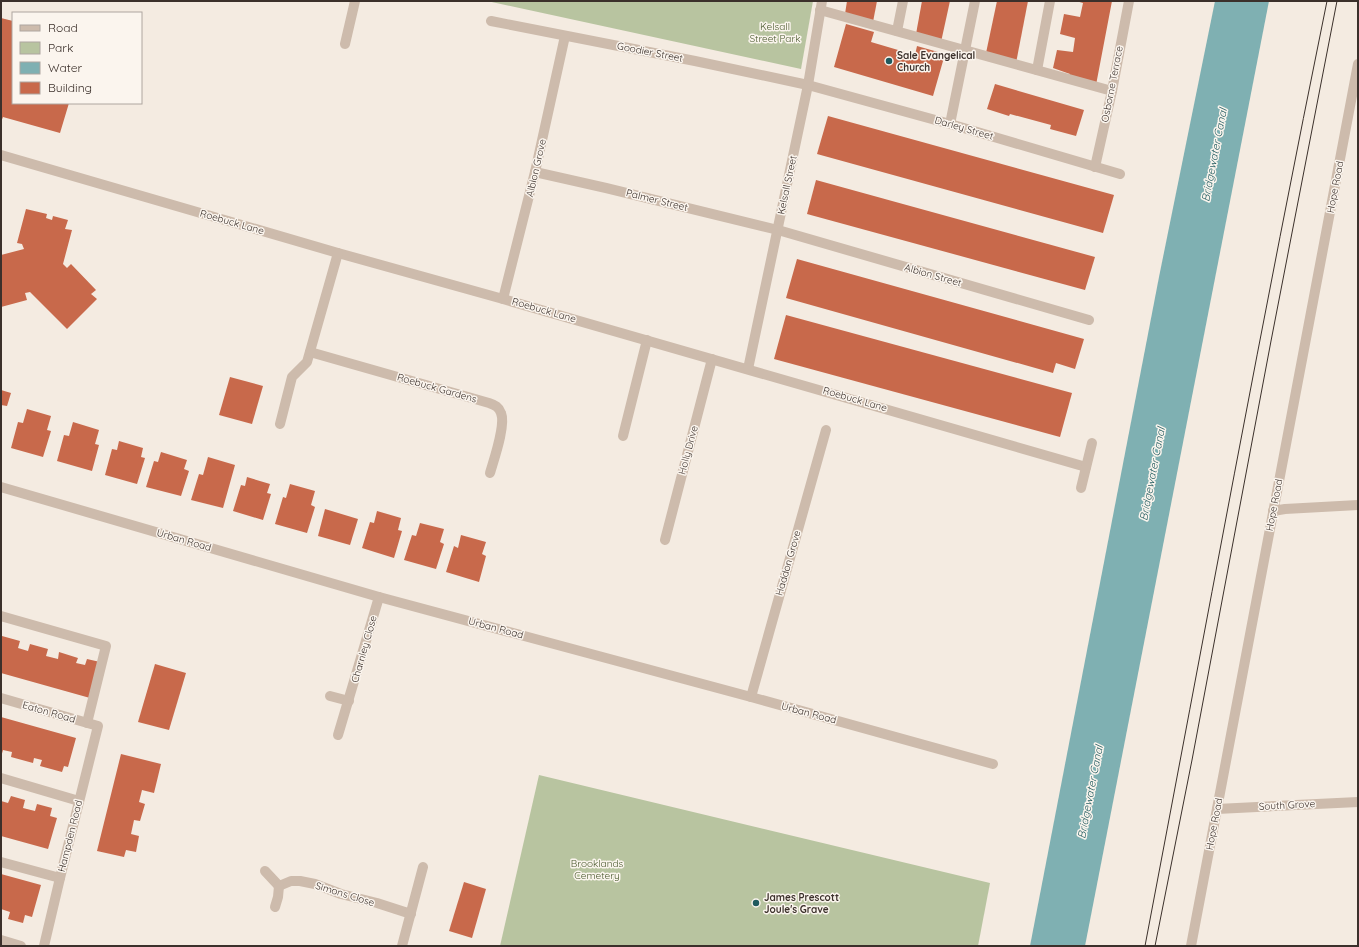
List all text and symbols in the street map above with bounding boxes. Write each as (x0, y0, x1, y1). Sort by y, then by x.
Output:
legend (12, 12, 142, 104)
text: Road (48, 20, 78, 35)
park label: Kelsall Street Park (749, 20, 801, 45)
street label: Goodier Street (616, 39, 685, 65)
text: Park (48, 40, 73, 55)
street label: Osborne Terrace (1098, 44, 1126, 123)
place label: Sale Evangelical Church (897, 49, 975, 74)
marker: Sale Evangelical Church (884, 56, 894, 66)
text: Water (48, 60, 83, 75)
text: Building (48, 80, 92, 95)
water label: Bridgewater Canal (1198, 106, 1230, 203)
street label: Darley Street (933, 113, 996, 143)
street label: Albion Grove (523, 137, 549, 198)
street label: Kelsall Street (774, 154, 800, 216)
street label: Hope Road (1324, 160, 1346, 214)
street label: Palmer Street (625, 186, 690, 214)
street label: Roebuck Lane (198, 207, 266, 237)
street label: Albion Street (903, 261, 964, 290)
street label: Roebuck Lane (510, 295, 578, 325)
street label: Roebuck Gardens (396, 370, 479, 406)
street label: Roebuck Lane (821, 384, 889, 414)
street label: Holly Drive (675, 424, 701, 476)
water label: Bridgewater Canal (1136, 425, 1168, 522)
street label: Hope Road (1263, 478, 1285, 532)
street label: Urban Road (155, 526, 213, 554)
street label: Haddon Grove (772, 528, 804, 597)
street label: Charnley Close (348, 614, 380, 684)
street label: Urban Road (467, 614, 525, 642)
street label: Eaton Road (21, 698, 77, 726)
street label: Urban Road (780, 699, 838, 727)
water label: Bridgewater Canal (1074, 743, 1106, 840)
street label: Hope Road (1203, 797, 1225, 851)
street label: South Grove (1258, 797, 1316, 813)
street label: Hampden Road (55, 799, 85, 873)
park label: Brooklands Cemetery (571, 857, 624, 882)
street label: Simons Close (314, 879, 377, 909)
place label: James Prescott Joule's Grave (764, 891, 839, 916)
marker: James Prescott Joule's Grave (751, 898, 761, 908)

